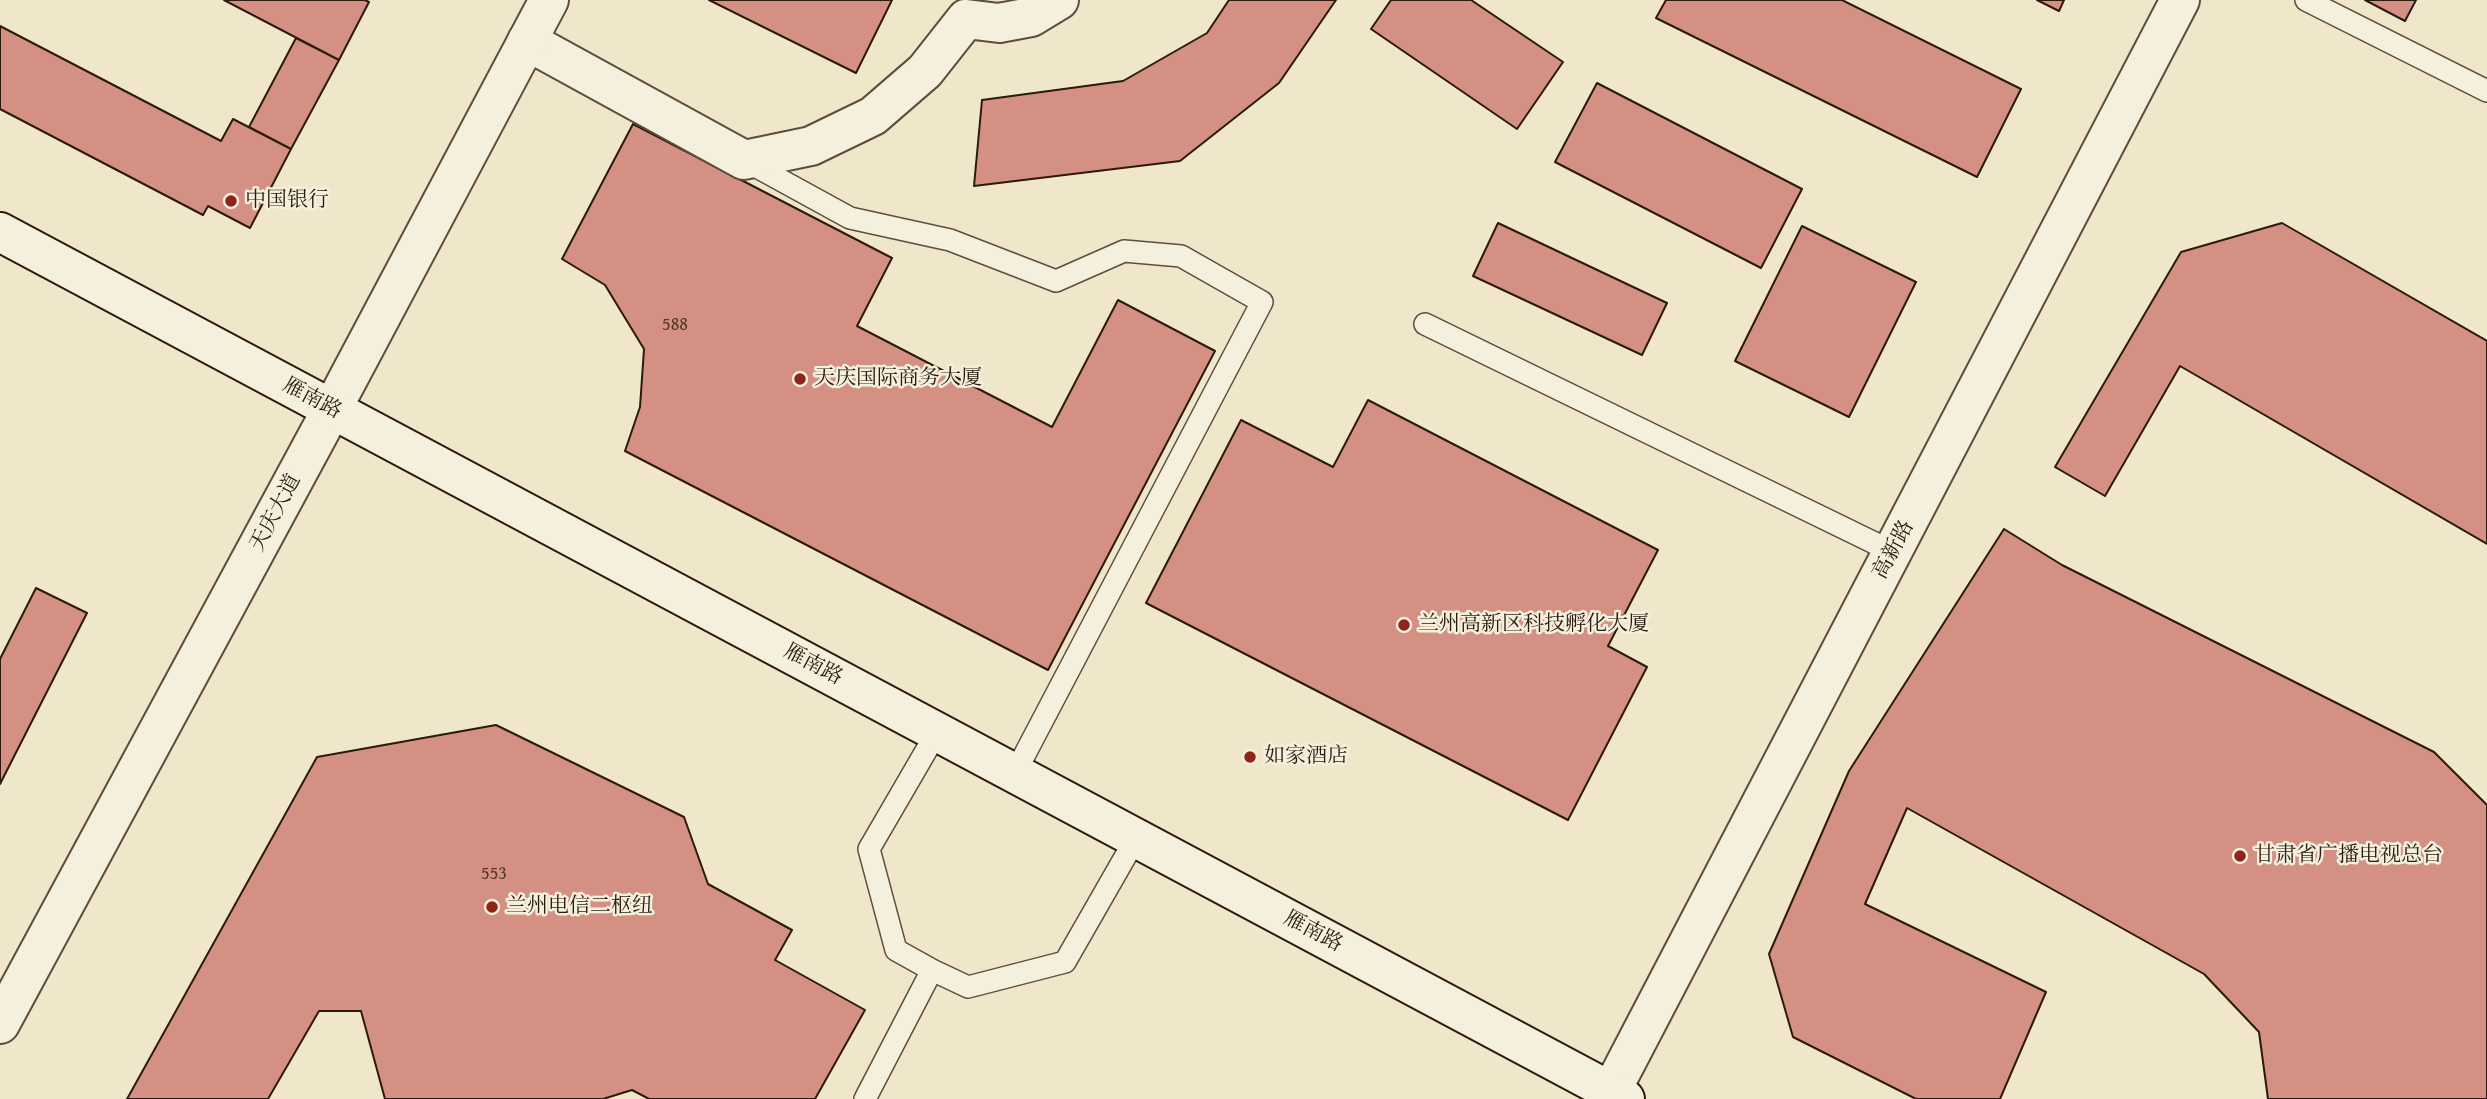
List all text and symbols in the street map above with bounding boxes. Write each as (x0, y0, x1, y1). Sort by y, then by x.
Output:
place label: 中国银行 (245, 188, 329, 214)
marker: 中国银行 (223, 193, 239, 209)
house number: 588 (662, 314, 688, 336)
place label: 天庆国际商务大厦 (814, 366, 982, 392)
marker: 天庆国际商务大厦 (792, 371, 808, 387)
street label: 雁南路 (278, 373, 346, 425)
street label: 天庆大道 (245, 470, 307, 556)
street label: 高新路 (1868, 516, 1920, 584)
place label: 兰州高新区科技孵化大厦 (1418, 612, 1649, 638)
marker: 兰州高新区科技孵化大厦 (1396, 617, 1412, 633)
street label: 雁南路 (779, 639, 847, 691)
place label: 如家酒店 (1264, 744, 1348, 770)
marker: 如家酒店 (1242, 749, 1258, 765)
place label: 甘肃省广播电视总台 (2254, 843, 2443, 869)
marker: 甘肃省广播电视总台 (2232, 848, 2248, 864)
house number: 553 (481, 863, 507, 885)
place label: 兰州电信二枢纽 (506, 894, 653, 920)
marker: 兰州电信二枢纽 (484, 899, 500, 915)
street label: 雁南路 (1279, 906, 1347, 958)

